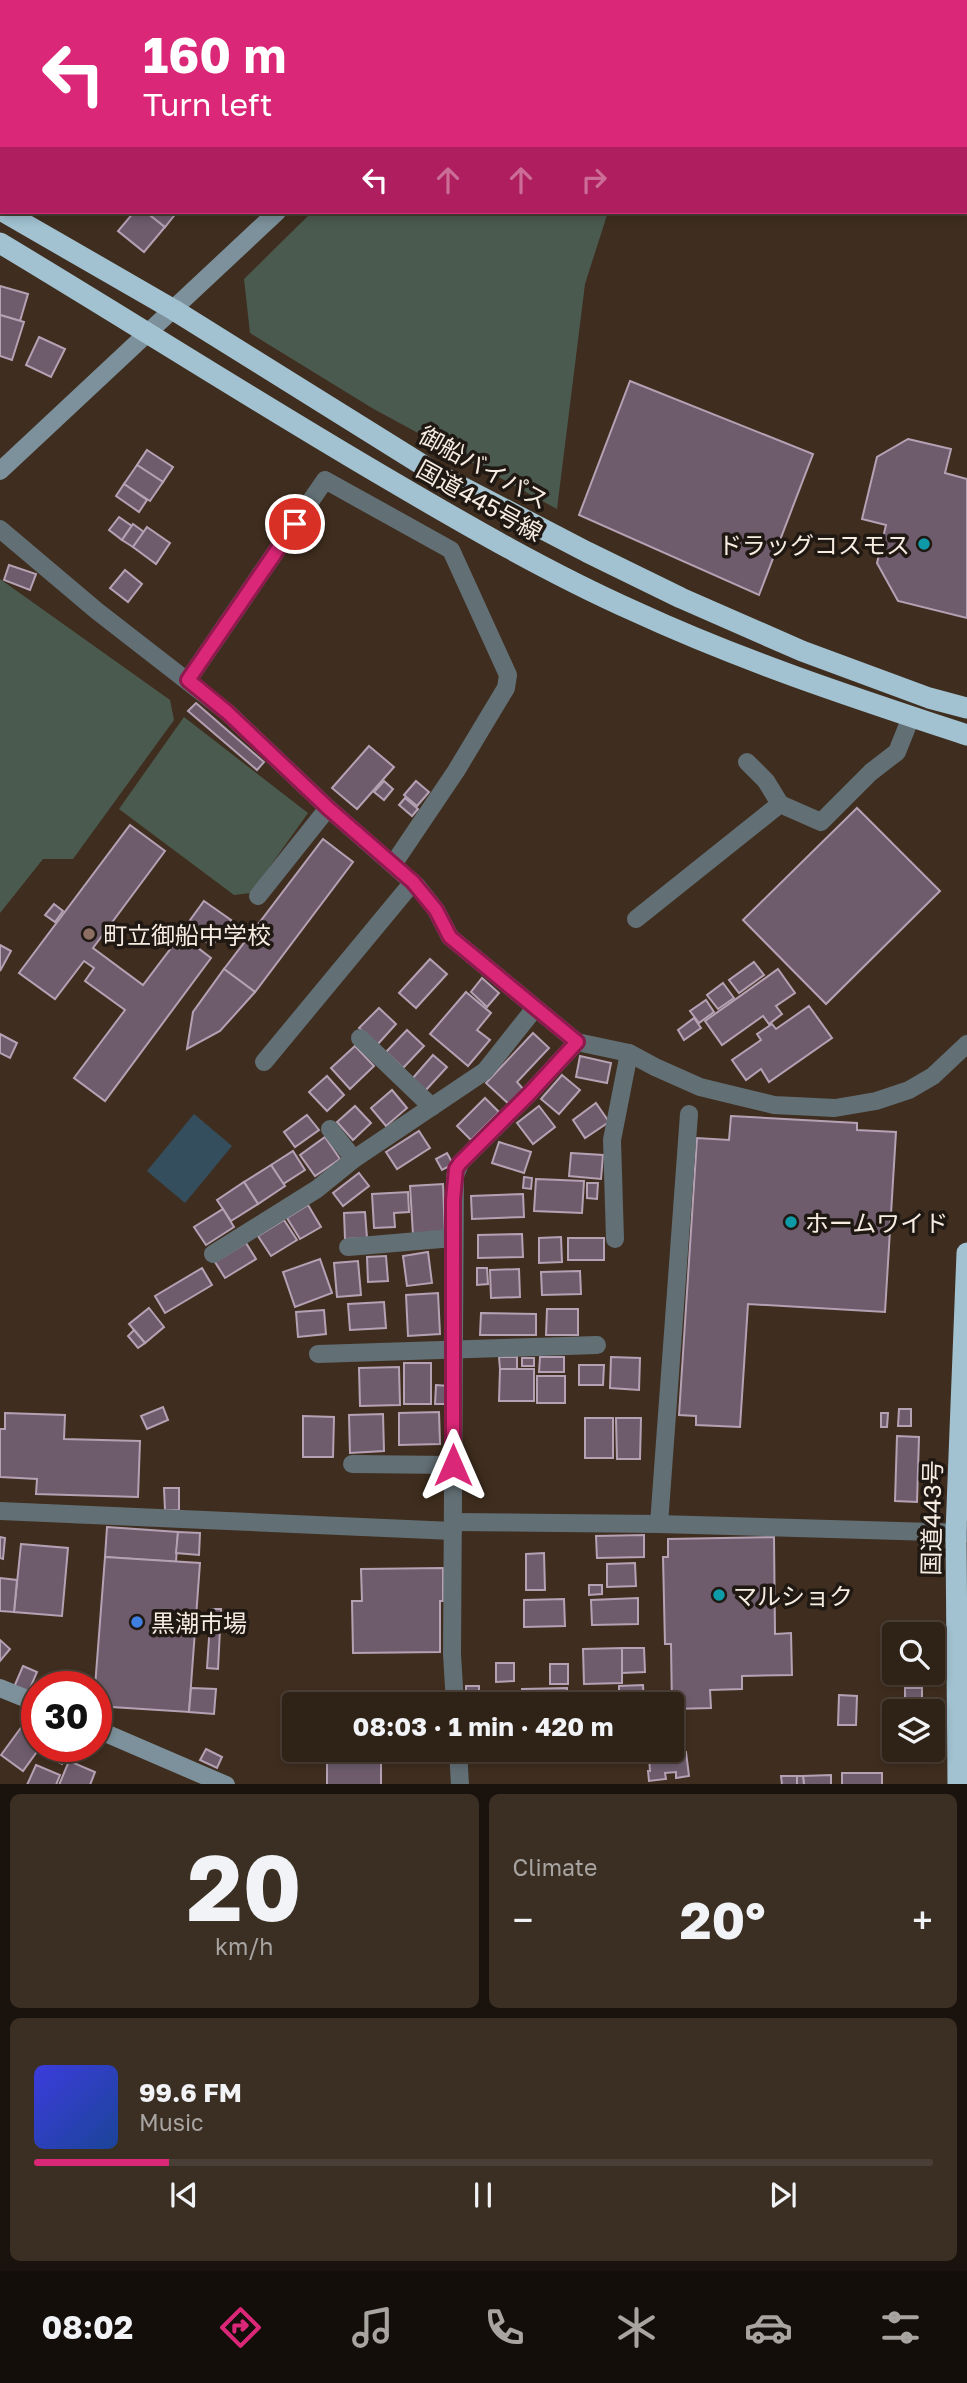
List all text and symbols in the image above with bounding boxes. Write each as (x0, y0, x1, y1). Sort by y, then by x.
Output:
text: 160 m (143, 25, 286, 84)
icon: left (28, 28, 119, 119)
text: Turn left (143, 85, 272, 123)
icon: left (356, 161, 394, 199)
icon: ahead (429, 161, 467, 199)
icon: ahead (502, 161, 540, 199)
icon: right (575, 161, 613, 199)
street label: 御船バイパス (414, 420, 554, 514)
street label: 国道445号線 (412, 454, 548, 546)
pin (265, 494, 325, 554)
icon: arrive (276, 505, 314, 543)
place label: ドラッグコスモス (718, 530, 910, 559)
marker: ドラッグコスモス (916, 536, 932, 552)
place label: 町立御船中学校 (103, 920, 271, 949)
marker: 町立御船中学校 (81, 926, 97, 942)
place label: ホームワイド (805, 1208, 948, 1237)
marker: ホームワイド (783, 1214, 799, 1230)
position arrow (416, 1428, 490, 1502)
street label: 国道443号 (915, 1460, 947, 1576)
place label: マルショク (733, 1581, 853, 1610)
marker: マルショク (711, 1587, 727, 1603)
place label: 黒潮市場 (151, 1608, 247, 1637)
marker: 黒潮市場 (129, 1614, 145, 1630)
map controls (882, 1622, 945, 1762)
button: search (882, 1622, 945, 1685)
speed limit sign: 30 (21, 1671, 112, 1762)
button: layers (882, 1699, 945, 1762)
text: 08:03 · 1 min · 420 m (352, 1711, 614, 1742)
text: 20 (187, 1832, 302, 1941)
text: Climate (513, 1853, 597, 1881)
text: 20° (680, 1888, 766, 1950)
text: − (513, 1897, 533, 1942)
text: + (912, 1897, 933, 1942)
text: km/h (215, 1932, 274, 1960)
text: 99.6 FM (139, 2077, 242, 2108)
text: Music (139, 2108, 204, 2136)
icon: previous (165, 2176, 203, 2214)
icon: pause (464, 2176, 502, 2214)
icon: next (764, 2176, 802, 2214)
icon: directions (216, 2303, 265, 2352)
icon: music (348, 2303, 397, 2352)
icon: phone (480, 2303, 529, 2352)
icon: climate (612, 2303, 661, 2352)
icon: car (744, 2303, 793, 2352)
icon: filters (876, 2303, 925, 2352)
text: 08:02 (42, 2308, 133, 2346)

